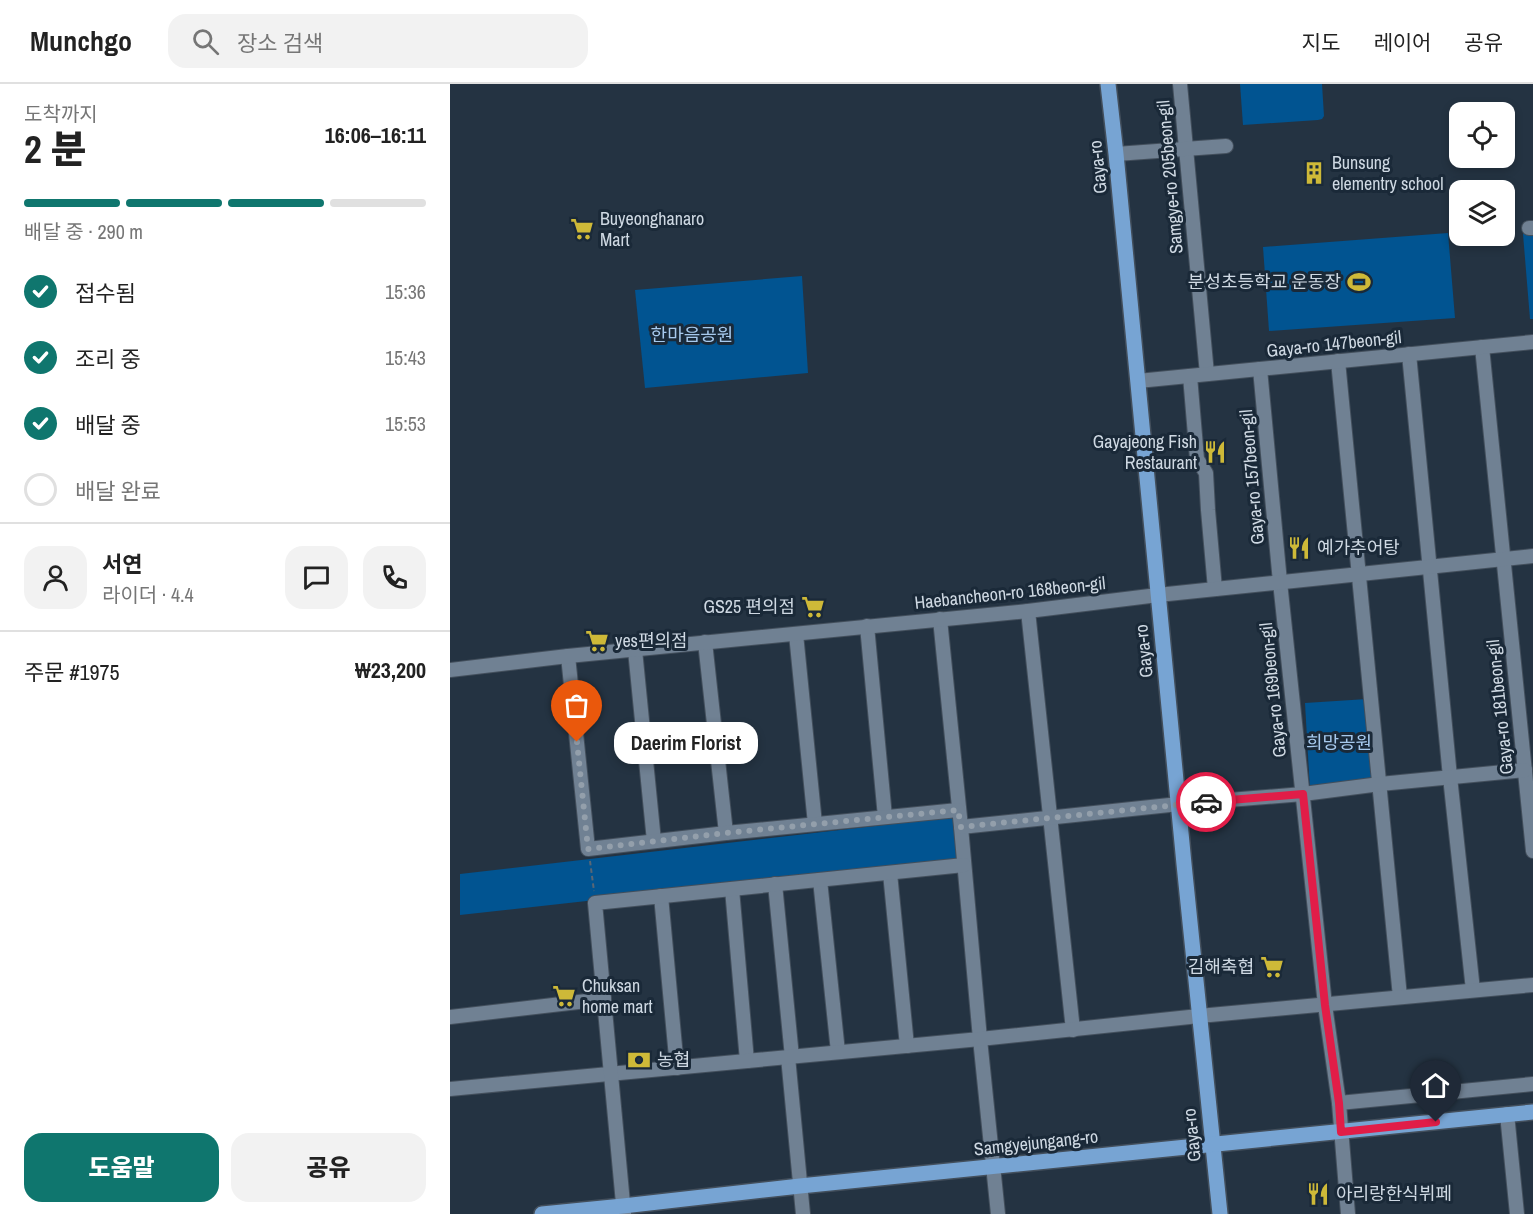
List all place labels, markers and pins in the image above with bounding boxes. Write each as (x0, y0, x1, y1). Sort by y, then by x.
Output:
place label: Bunsung elementry school (1332, 150, 1444, 196)
building icon: Bunsung elementry school (1301, 160, 1327, 186)
place label: Buyeonghanaro Mart (600, 206, 704, 252)
supermarket icon: Buyeonghanaro Mart (569, 216, 595, 242)
place label: 분성초등학교 운동장 (1188, 269, 1341, 294)
sports icon: 분성초등학교 운동장 (1346, 269, 1372, 295)
place label: Gayajeong Fish Restaurant (1093, 429, 1197, 475)
restaurant icon: Gayajeong Fish Restaurant (1202, 439, 1228, 465)
restaurant icon: 예가추어탕 (1286, 535, 1312, 561)
place label: 예가추어탕 (1317, 535, 1400, 560)
place label: GS25 편의점 (703, 594, 795, 619)
supermarket icon: GS25 편의점 (800, 594, 826, 620)
supermarket icon: yes편의점 (584, 628, 610, 654)
place label: yes편의점 (615, 628, 688, 653)
pin (551, 680, 602, 742)
callout: Daerim Florist (613, 721, 757, 763)
place label: 김해축협 (1188, 954, 1254, 979)
supermarket icon: 김해축협 (1259, 954, 1285, 980)
place label: Chuksan home mart (582, 973, 653, 1019)
supermarket icon: Chuksan home mart (551, 983, 577, 1009)
bank icon: 농협 (626, 1047, 652, 1073)
place label: 농협 (657, 1047, 690, 1072)
pin (1410, 1060, 1461, 1122)
restaurant icon: 아리랑한식뷔페 (1305, 1181, 1331, 1207)
place label: 아리랑한식뷔페 (1336, 1181, 1452, 1206)

